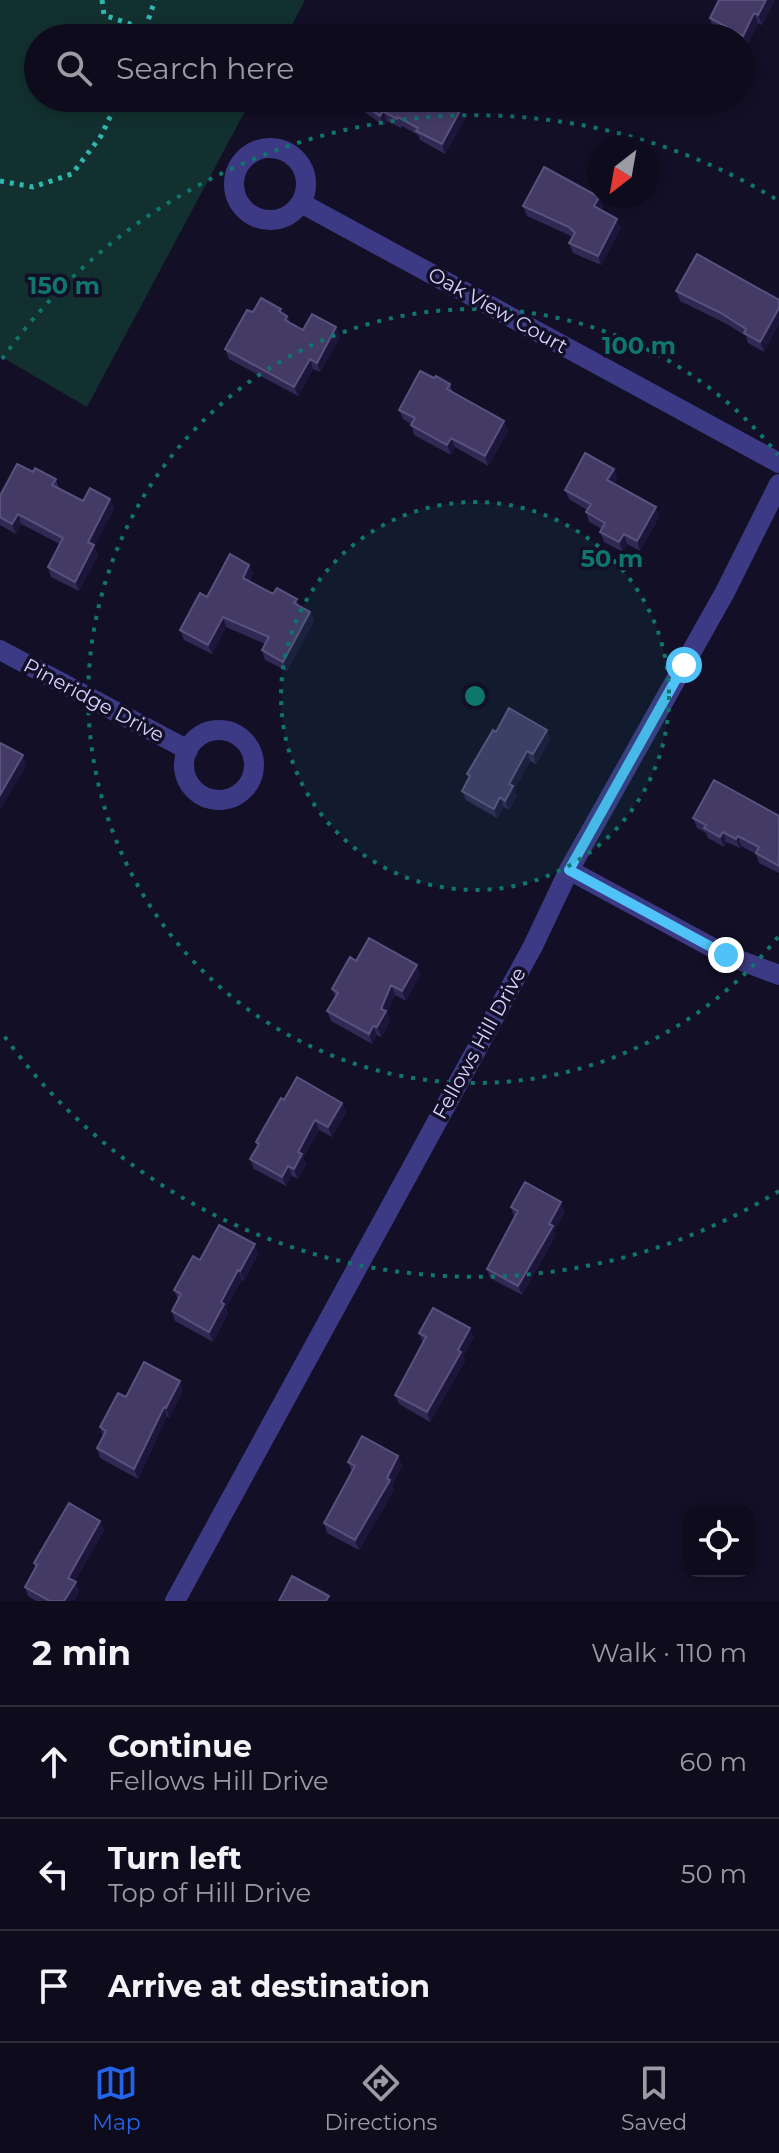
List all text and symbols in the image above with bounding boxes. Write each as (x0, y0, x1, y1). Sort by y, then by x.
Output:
search box (24, 24, 755, 112)
icon: search (52, 46, 96, 90)
text: Search here (116, 50, 294, 87)
north arrow (587, 136, 659, 208)
street label: Oak View Court (424, 262, 572, 358)
text: 150 m (28, 271, 100, 300)
text: 100 m (602, 331, 676, 360)
text: 50 m (581, 544, 643, 573)
route start (666, 647, 702, 683)
street label: Pineridge Drive (20, 653, 168, 747)
centre of rings (461, 682, 489, 710)
route end (708, 937, 744, 973)
street label: Fellows Hill Drive (427, 963, 531, 1123)
map controls (683, 1505, 755, 1577)
button: locate (683, 1505, 755, 1577)
text: 2 min (32, 1632, 131, 1674)
text: Walk · 110 m (591, 1637, 747, 1669)
text: Continue (108, 1728, 252, 1765)
icon: ahead (32, 1740, 76, 1784)
text: 60 m (680, 1746, 747, 1778)
text: Fellows Hill Drive (108, 1765, 329, 1797)
text: Turn left (108, 1840, 241, 1877)
icon: left (32, 1852, 76, 1896)
text: 50 m (681, 1858, 747, 1890)
text: Top of Hill Drive (108, 1877, 311, 1909)
icon: arrive (32, 1964, 76, 2008)
text: Arrive at destination (108, 1968, 430, 2005)
tab: Map (92, 2061, 141, 2136)
tab: Directions (325, 2061, 437, 2136)
tab: Saved (621, 2061, 687, 2136)

